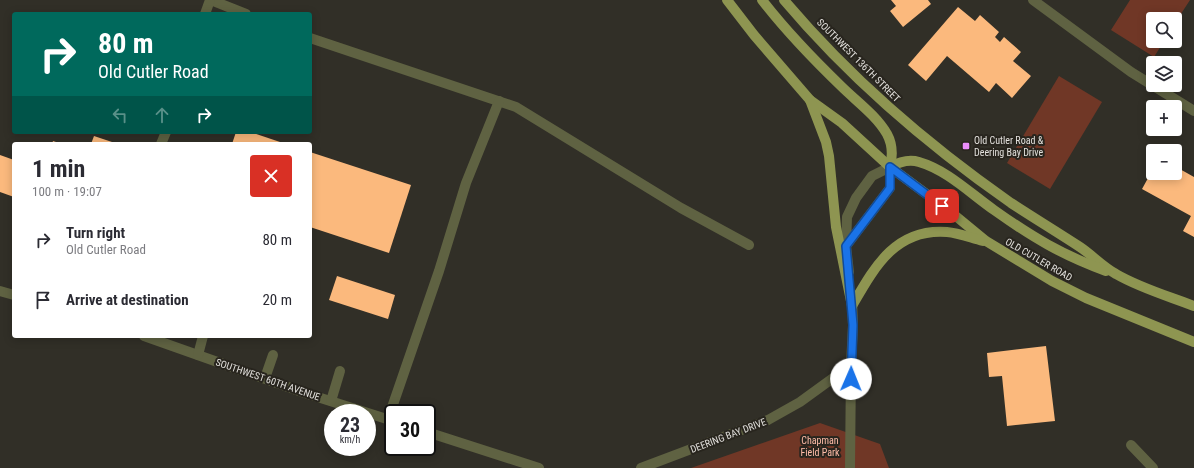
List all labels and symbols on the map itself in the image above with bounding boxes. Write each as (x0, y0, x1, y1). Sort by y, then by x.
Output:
street label: SOUTHWEST 136TH STREET (815, 17, 902, 104)
place label: Old Cutler Road & Deering Bay Drive (974, 135, 1044, 158)
marker: Old Cutler Road & Deering Bay Drive (961, 141, 971, 151)
pin (925, 189, 959, 223)
street label: OLD CUTLER ROAD (1003, 236, 1074, 283)
street label: SOUTHWEST 60TH AVENUE (214, 356, 321, 403)
position arrow (830, 358, 872, 400)
speed limit sign: 30 (384, 404, 436, 456)
street label: DEERING BAY DRIVE (689, 416, 768, 455)
park label: Chapman Field Park (800, 435, 840, 458)

